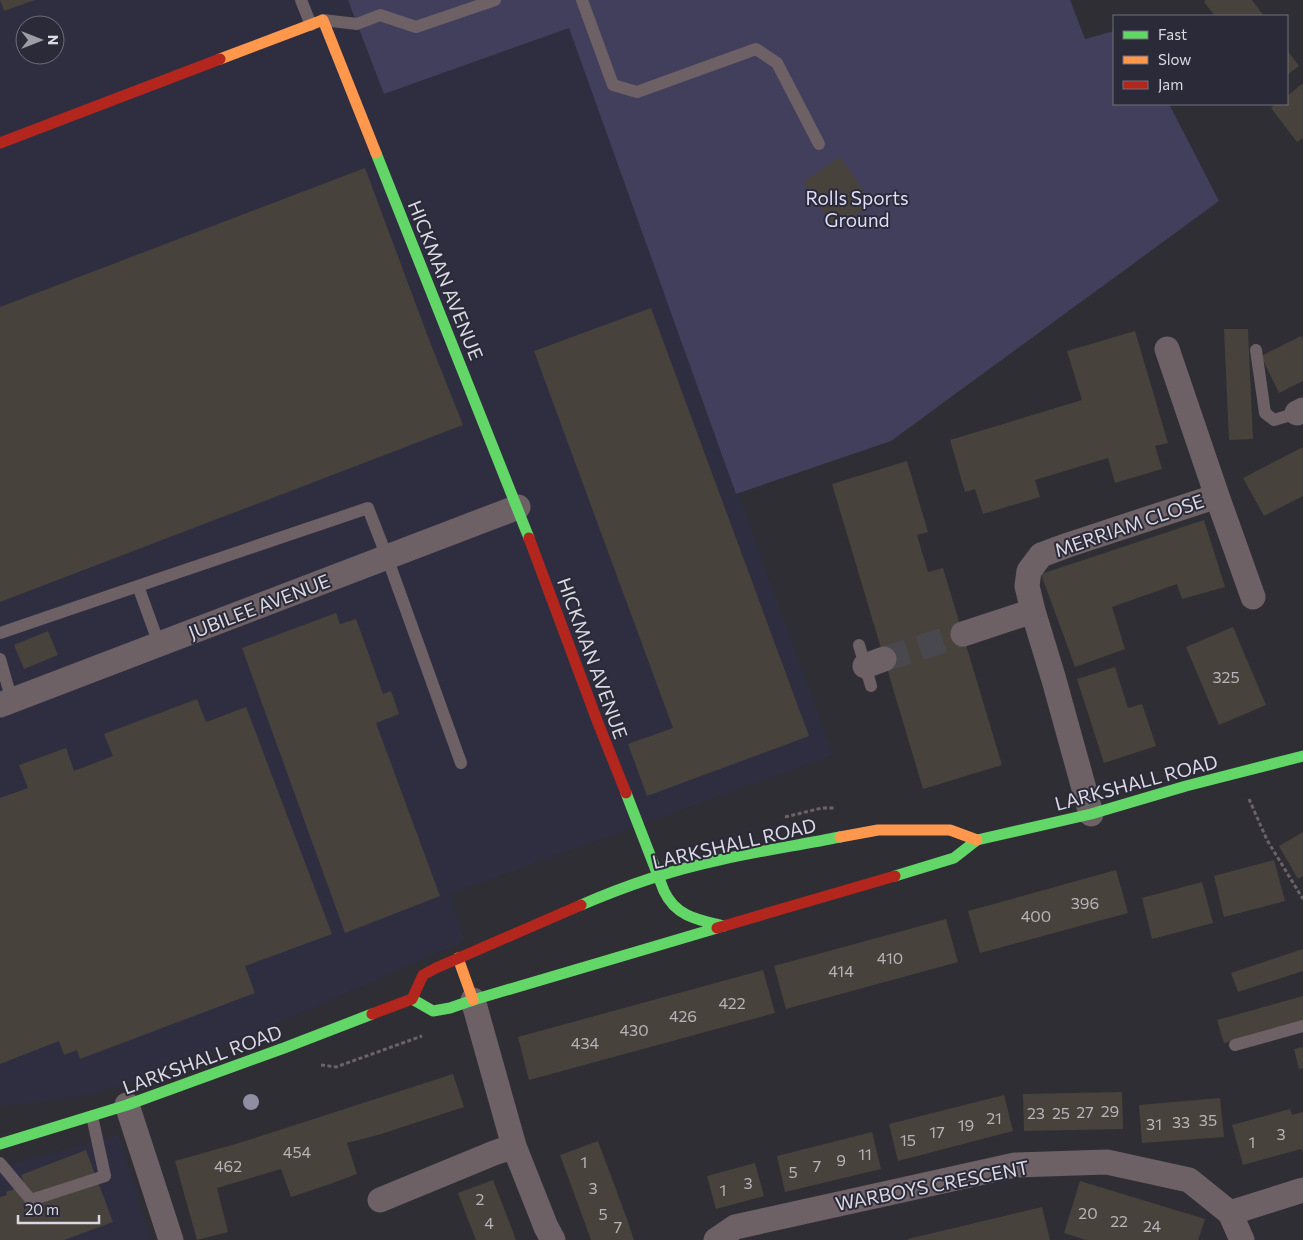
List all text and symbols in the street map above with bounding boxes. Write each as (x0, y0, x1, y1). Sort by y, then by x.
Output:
north arrow (15, 15, 65, 65)
legend (1113, 15, 1288, 105)
text: Fast (1158, 25, 1187, 43)
text: N (45, 35, 62, 45)
text: Slow (1158, 50, 1191, 68)
text: Jam (1158, 75, 1183, 93)
park label: Rolls Sports Ground (805, 186, 909, 231)
street label: HICKMAN AVENUE (403, 197, 489, 363)
street label: MERRIAM CLOSE (1051, 489, 1207, 561)
street label: JUBILEE AVENUE (185, 568, 333, 644)
street label: HICKMAN AVENUE (553, 574, 633, 742)
house number: 325 (1212, 667, 1240, 686)
street label: LARKSHALL ROAD (1052, 749, 1220, 815)
street label: LARKSHALL ROAD (650, 813, 818, 873)
house number: 396 (1071, 893, 1099, 912)
house number: 400 (1021, 906, 1051, 925)
house number: 410 (877, 948, 903, 967)
house number: 414 (828, 961, 854, 980)
house number: 422 (718, 993, 746, 1012)
house number: 426 (669, 1006, 697, 1025)
street label: LARKSHALL ROAD (119, 1019, 285, 1099)
house number: 430 (619, 1020, 649, 1039)
house number: 434 (571, 1033, 600, 1052)
house number: 29 (1101, 1101, 1119, 1120)
house number: 27 (1076, 1102, 1094, 1121)
house number: 23 (1027, 1103, 1045, 1122)
house number: 25 (1052, 1103, 1070, 1122)
house number: 21 (986, 1108, 1002, 1127)
house number: 35 (1199, 1110, 1217, 1129)
house number: 33 (1172, 1112, 1190, 1131)
house number: 31 (1146, 1114, 1162, 1133)
house number: 19 (958, 1115, 974, 1134)
house number: 17 (929, 1122, 945, 1141)
house number: 3 (1276, 1124, 1286, 1143)
house number: 15 (900, 1130, 916, 1149)
house number: 1 (1249, 1132, 1255, 1151)
house number: 454 (283, 1142, 312, 1161)
house number: 11 (858, 1144, 872, 1163)
house number: 9 (836, 1150, 846, 1169)
house number: 1 (581, 1152, 587, 1171)
street label: WARBOYS CRESCENT (833, 1155, 1031, 1215)
house number: 462 (214, 1156, 242, 1175)
house number: 7 (813, 1156, 821, 1175)
house number: 5 (788, 1162, 798, 1181)
house number: 3 (743, 1173, 753, 1192)
house number: 3 (588, 1178, 598, 1197)
house number: 1 (720, 1180, 726, 1199)
house number: 2 (476, 1189, 485, 1208)
scale bar (18, 1192, 99, 1224)
text: 20 m (25, 1200, 59, 1218)
house number: 20 (1078, 1203, 1098, 1222)
house number: 5 (598, 1204, 608, 1223)
house number: 22 (1110, 1211, 1128, 1230)
house number: 4 (484, 1213, 494, 1232)
house number: 24 (1143, 1216, 1161, 1235)
house number: 7 (614, 1217, 622, 1236)

